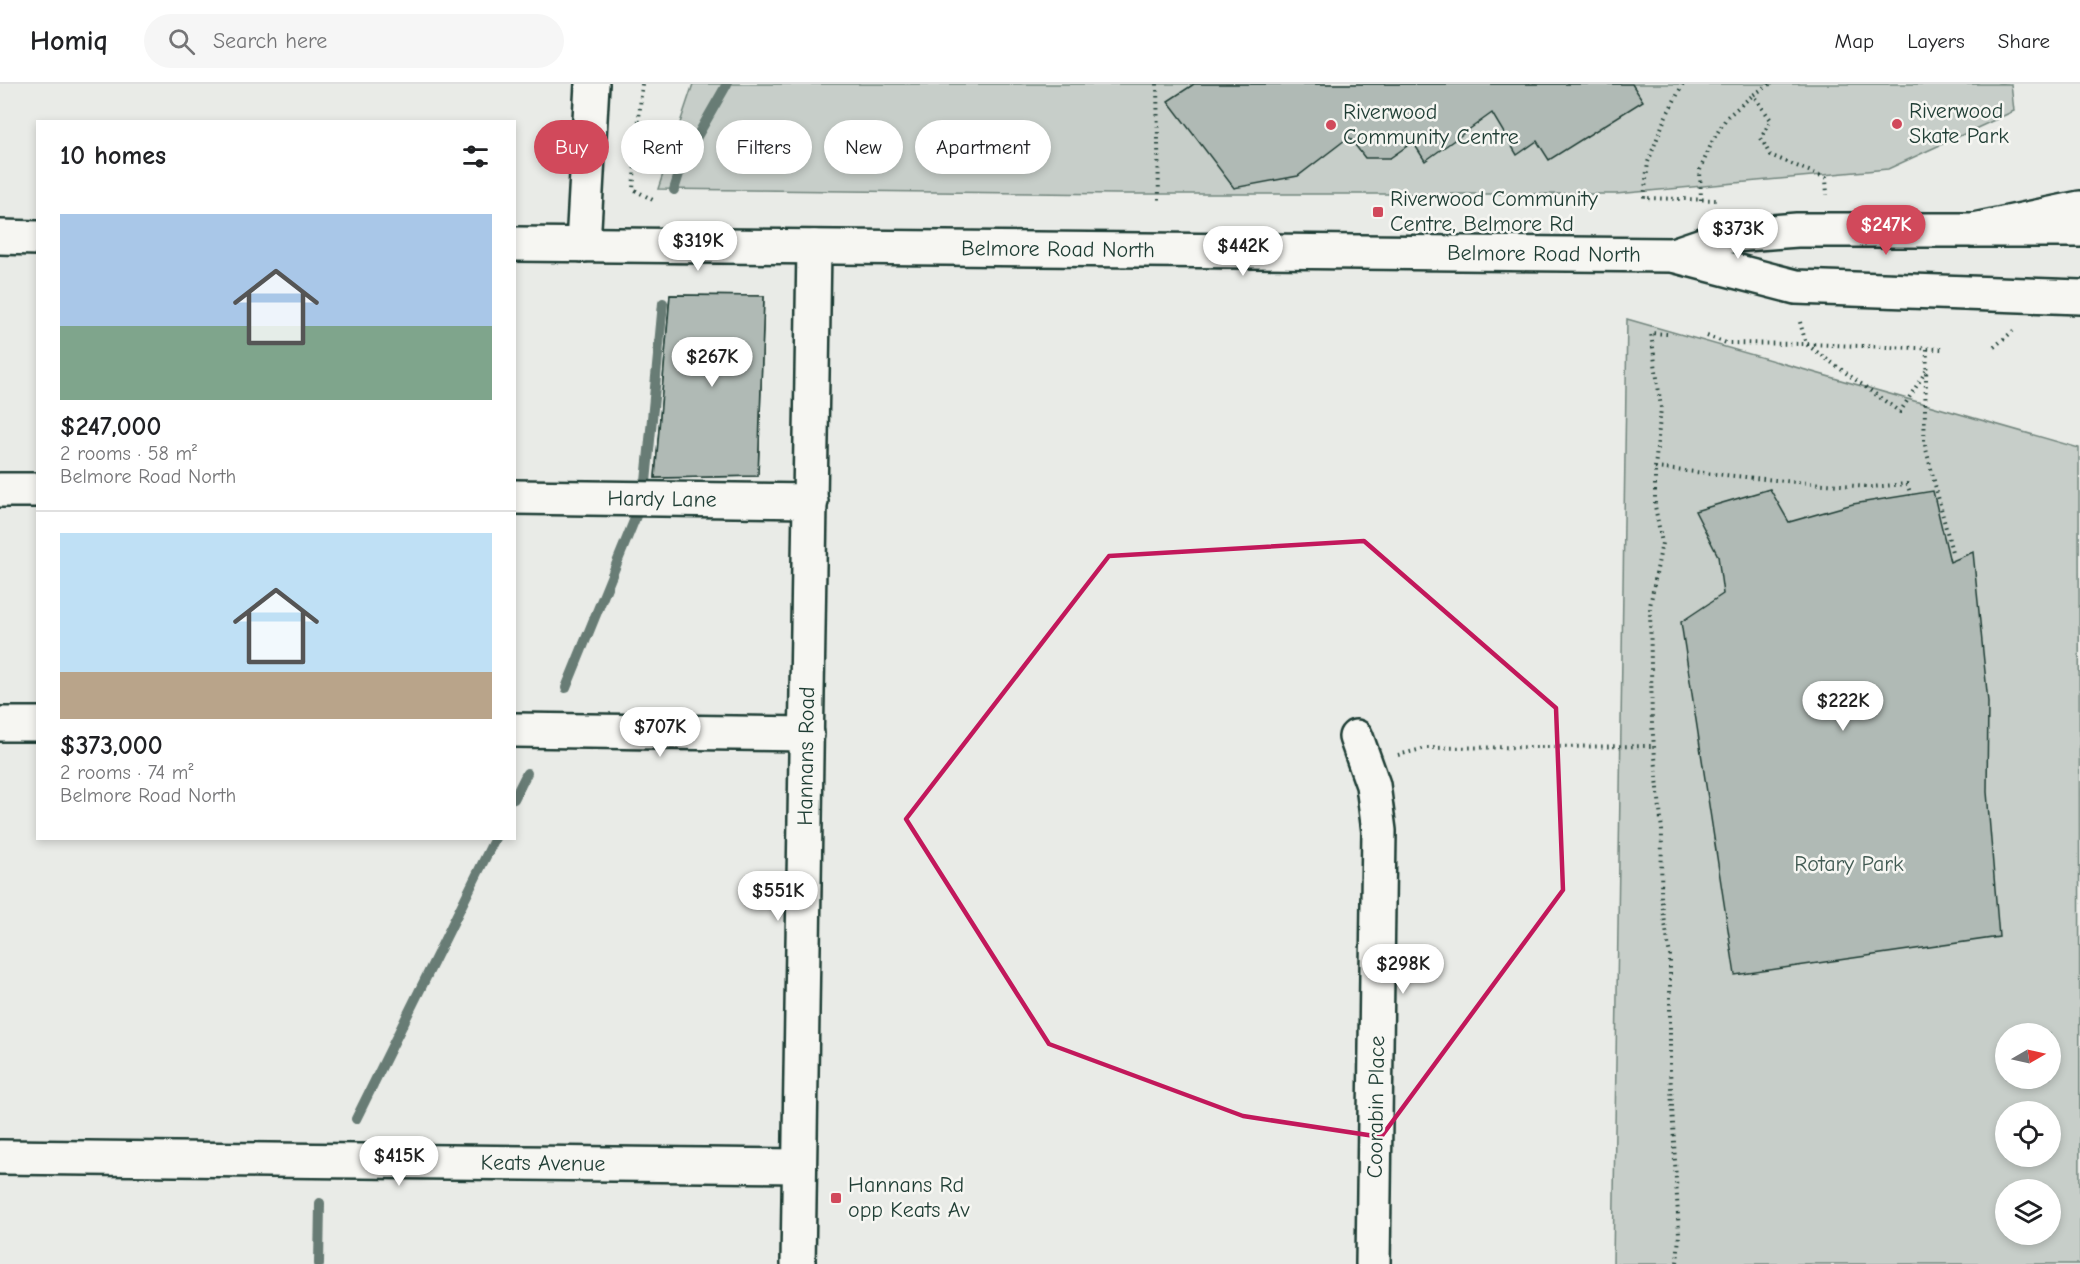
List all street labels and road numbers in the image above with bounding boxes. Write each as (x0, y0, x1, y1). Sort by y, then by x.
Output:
street label: Belmore Road North (961, 235, 1155, 263)
street label: Belmore Road North (1447, 240, 1641, 268)
street label: Hardy Lane (607, 485, 717, 513)
street label: Hannans Road (792, 686, 820, 826)
street label: Coorabin Place (1362, 1035, 1390, 1179)
street label: Keats Avenue (481, 1149, 605, 1177)

